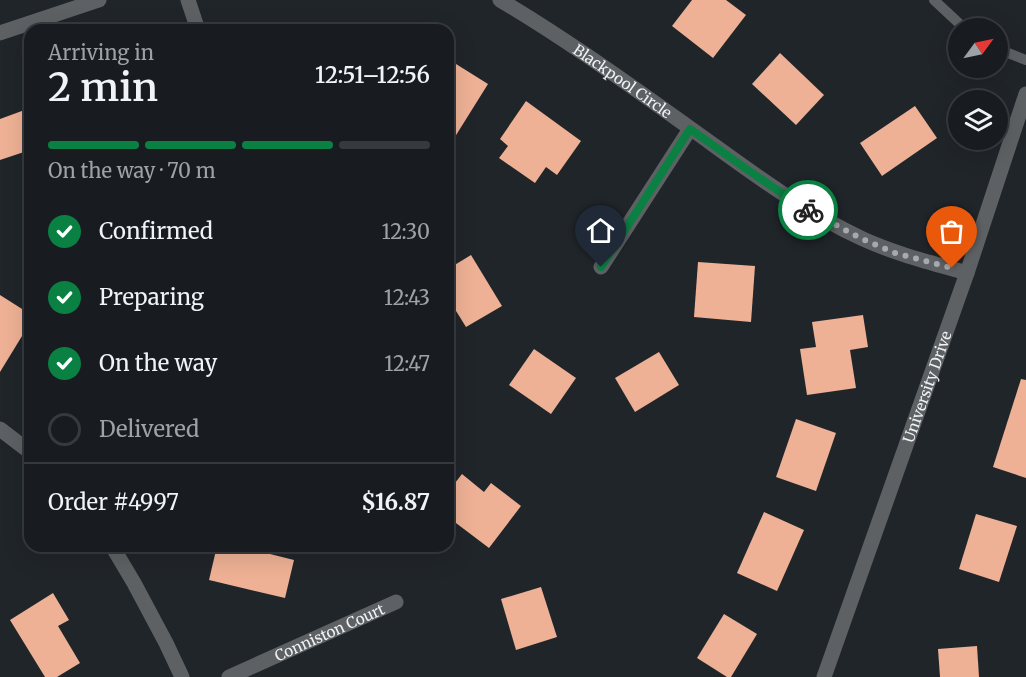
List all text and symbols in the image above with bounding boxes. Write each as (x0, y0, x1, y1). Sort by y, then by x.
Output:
north arrow (948, 18, 1008, 78)
map controls (948, 18, 1008, 150)
text: Arriving in (48, 40, 154, 65)
street label: Blackpool Circle (570, 40, 676, 122)
text: 12:51–12:56 (315, 61, 430, 89)
text: 2 min (48, 63, 158, 112)
button: layers (948, 90, 1008, 150)
text: On the way · 70 m (48, 158, 216, 183)
courier (778, 180, 838, 240)
icon: bike (792, 194, 825, 227)
pin (575, 205, 626, 267)
pin (926, 206, 977, 268)
icon: home (584, 214, 617, 247)
icon: check (48, 215, 81, 248)
icon: bag (935, 215, 968, 248)
text: Confirmed (99, 217, 213, 245)
text: 12:30 (381, 219, 430, 244)
icon: check (48, 281, 81, 314)
text: Preparing (99, 283, 204, 311)
text: 12:43 (384, 285, 430, 310)
street label: University Drive (898, 328, 955, 445)
icon: check (48, 347, 81, 380)
text: On the way (99, 349, 217, 377)
text: 12:47 (384, 351, 430, 376)
text: Delivered (99, 415, 199, 443)
text: Order #4997 (48, 488, 179, 516)
text: $16.87 (361, 488, 430, 516)
street label: Conniston Court (271, 599, 387, 665)

